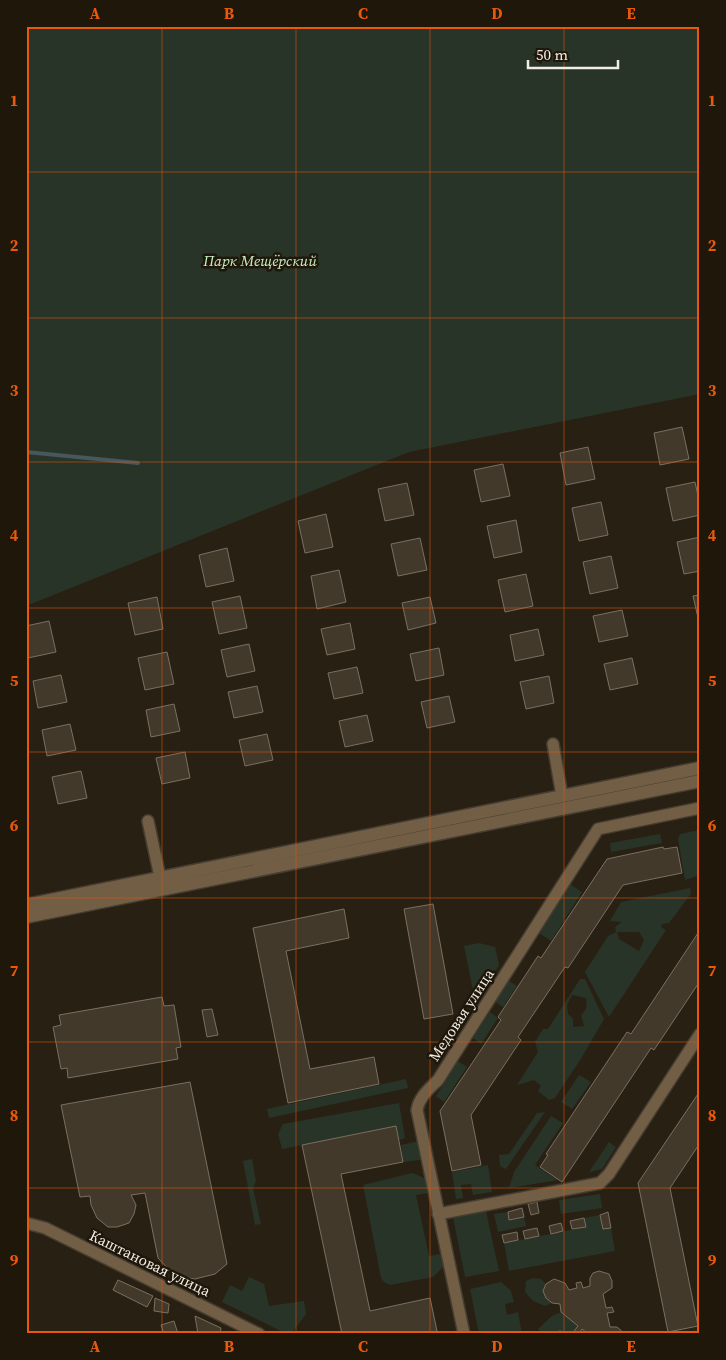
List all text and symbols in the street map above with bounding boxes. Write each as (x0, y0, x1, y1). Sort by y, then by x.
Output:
text: A (90, 2, 101, 24)
text: B (224, 2, 235, 24)
text: C (358, 2, 368, 24)
text: D (491, 2, 503, 24)
text: E (626, 2, 636, 24)
scale bar (528, 38, 618, 70)
text: 50 m (536, 44, 568, 65)
text: 1 (10, 89, 18, 111)
text: 1 (708, 89, 716, 111)
text: 2 (10, 234, 19, 256)
text: 2 (708, 234, 717, 256)
park label: Парк Мещёрский (202, 250, 317, 271)
text: 3 (10, 379, 19, 401)
text: 3 (708, 379, 717, 401)
text: 4 (10, 524, 19, 546)
text: 4 (708, 524, 717, 546)
text: 5 (10, 669, 19, 691)
text: 5 (708, 669, 717, 691)
text: 6 (10, 814, 19, 836)
text: 6 (708, 814, 717, 836)
text: 7 (10, 959, 19, 981)
text: 7 (708, 959, 717, 981)
street label: Медовая улица (423, 964, 499, 1065)
text: 8 (10, 1104, 18, 1126)
text: 8 (708, 1104, 716, 1126)
street label: Каштановая улица (86, 1225, 214, 1302)
text: 9 (10, 1249, 19, 1271)
text: 9 (708, 1249, 717, 1271)
text: A (90, 1335, 101, 1357)
text: B (224, 1335, 235, 1357)
text: C (358, 1335, 368, 1357)
text: D (491, 1335, 503, 1357)
text: E (626, 1335, 636, 1357)

